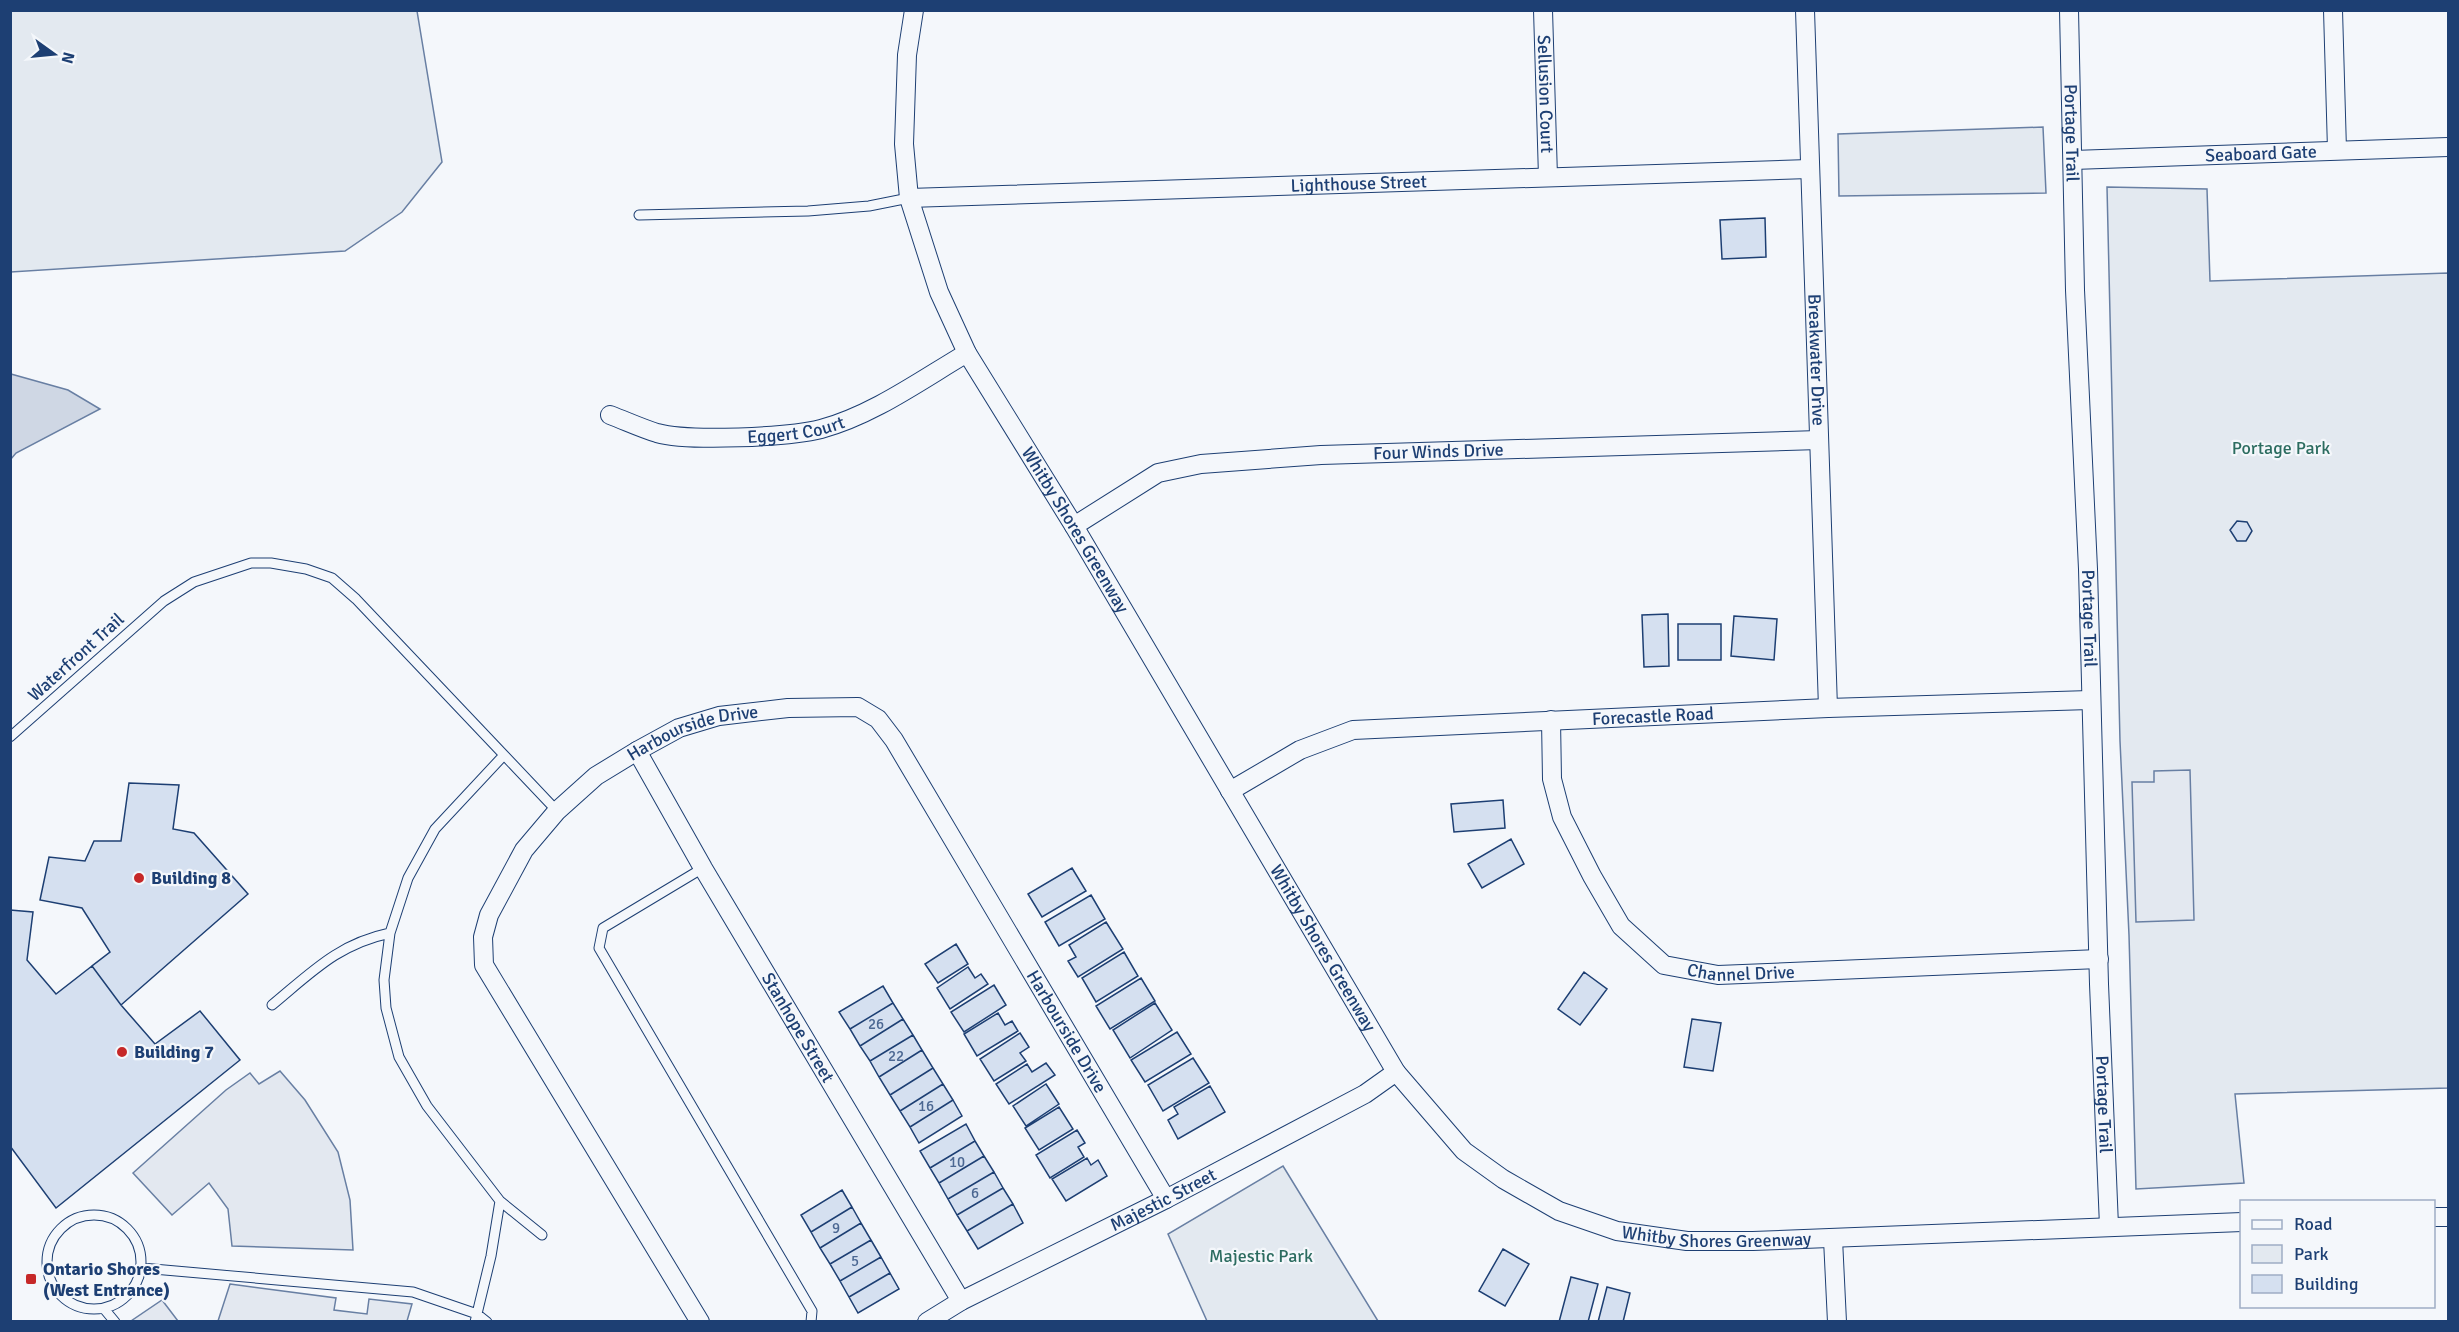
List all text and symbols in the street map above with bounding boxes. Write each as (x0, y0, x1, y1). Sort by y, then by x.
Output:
north arrow (24, 24, 84, 84)
street label: Sellusion Court (1533, 34, 1558, 153)
text: N (56, 50, 79, 66)
street label: Portage Trail (2060, 84, 2084, 182)
street label: Seaboard Gate (2205, 141, 2317, 166)
street label: Lighthouse Street (1290, 170, 1427, 197)
street label: Breakwater Drive (1803, 294, 1830, 426)
street label: Eggert Court (747, 411, 848, 448)
park label: Portage Park (2232, 437, 2330, 459)
street label: Four Winds Drive (1373, 439, 1504, 464)
street label: Whitby Shores Greenway (1017, 443, 1134, 617)
street label: Portage Trail (2077, 569, 2102, 668)
street label: Waterfront Trail (23, 608, 129, 706)
street label: Harbourside Drive (623, 701, 759, 766)
street label: Forecastle Road (1591, 702, 1714, 730)
street label: Whitby Shores Greenway (1265, 861, 1381, 1036)
place label: Building 8 (151, 867, 231, 889)
marker: Building 8 (132, 871, 146, 885)
street label: Channel Drive (1685, 958, 1795, 986)
street label: Harbourside Drive (1022, 966, 1112, 1097)
street label: Stanhope Street (757, 969, 839, 1086)
house number: 26 (868, 1015, 884, 1033)
place label: Building 7 (134, 1041, 214, 1063)
marker: Building 7 (115, 1045, 129, 1059)
house number: 22 (888, 1047, 904, 1065)
street label: Portage Trail (2091, 1055, 2117, 1154)
house number: 16 (918, 1097, 934, 1115)
house number: 10 (949, 1153, 965, 1171)
street label: Majestic Street (1106, 1163, 1220, 1236)
house number: 6 (971, 1184, 979, 1202)
legend (2240, 1200, 2435, 1308)
text: Road (2294, 1213, 2333, 1235)
house number: 9 (832, 1219, 840, 1237)
street label: Whitby Shores Greenway (1620, 1221, 1812, 1252)
text: Park (2294, 1243, 2329, 1265)
park label: Majestic Park (1209, 1245, 1313, 1267)
house number: 5 (851, 1252, 859, 1270)
place label: Ontario Shores (West Entrance) (43, 1258, 170, 1301)
marker: Ontario Shores (West Entrance) (24, 1272, 38, 1286)
text: Building (2294, 1273, 2358, 1295)

